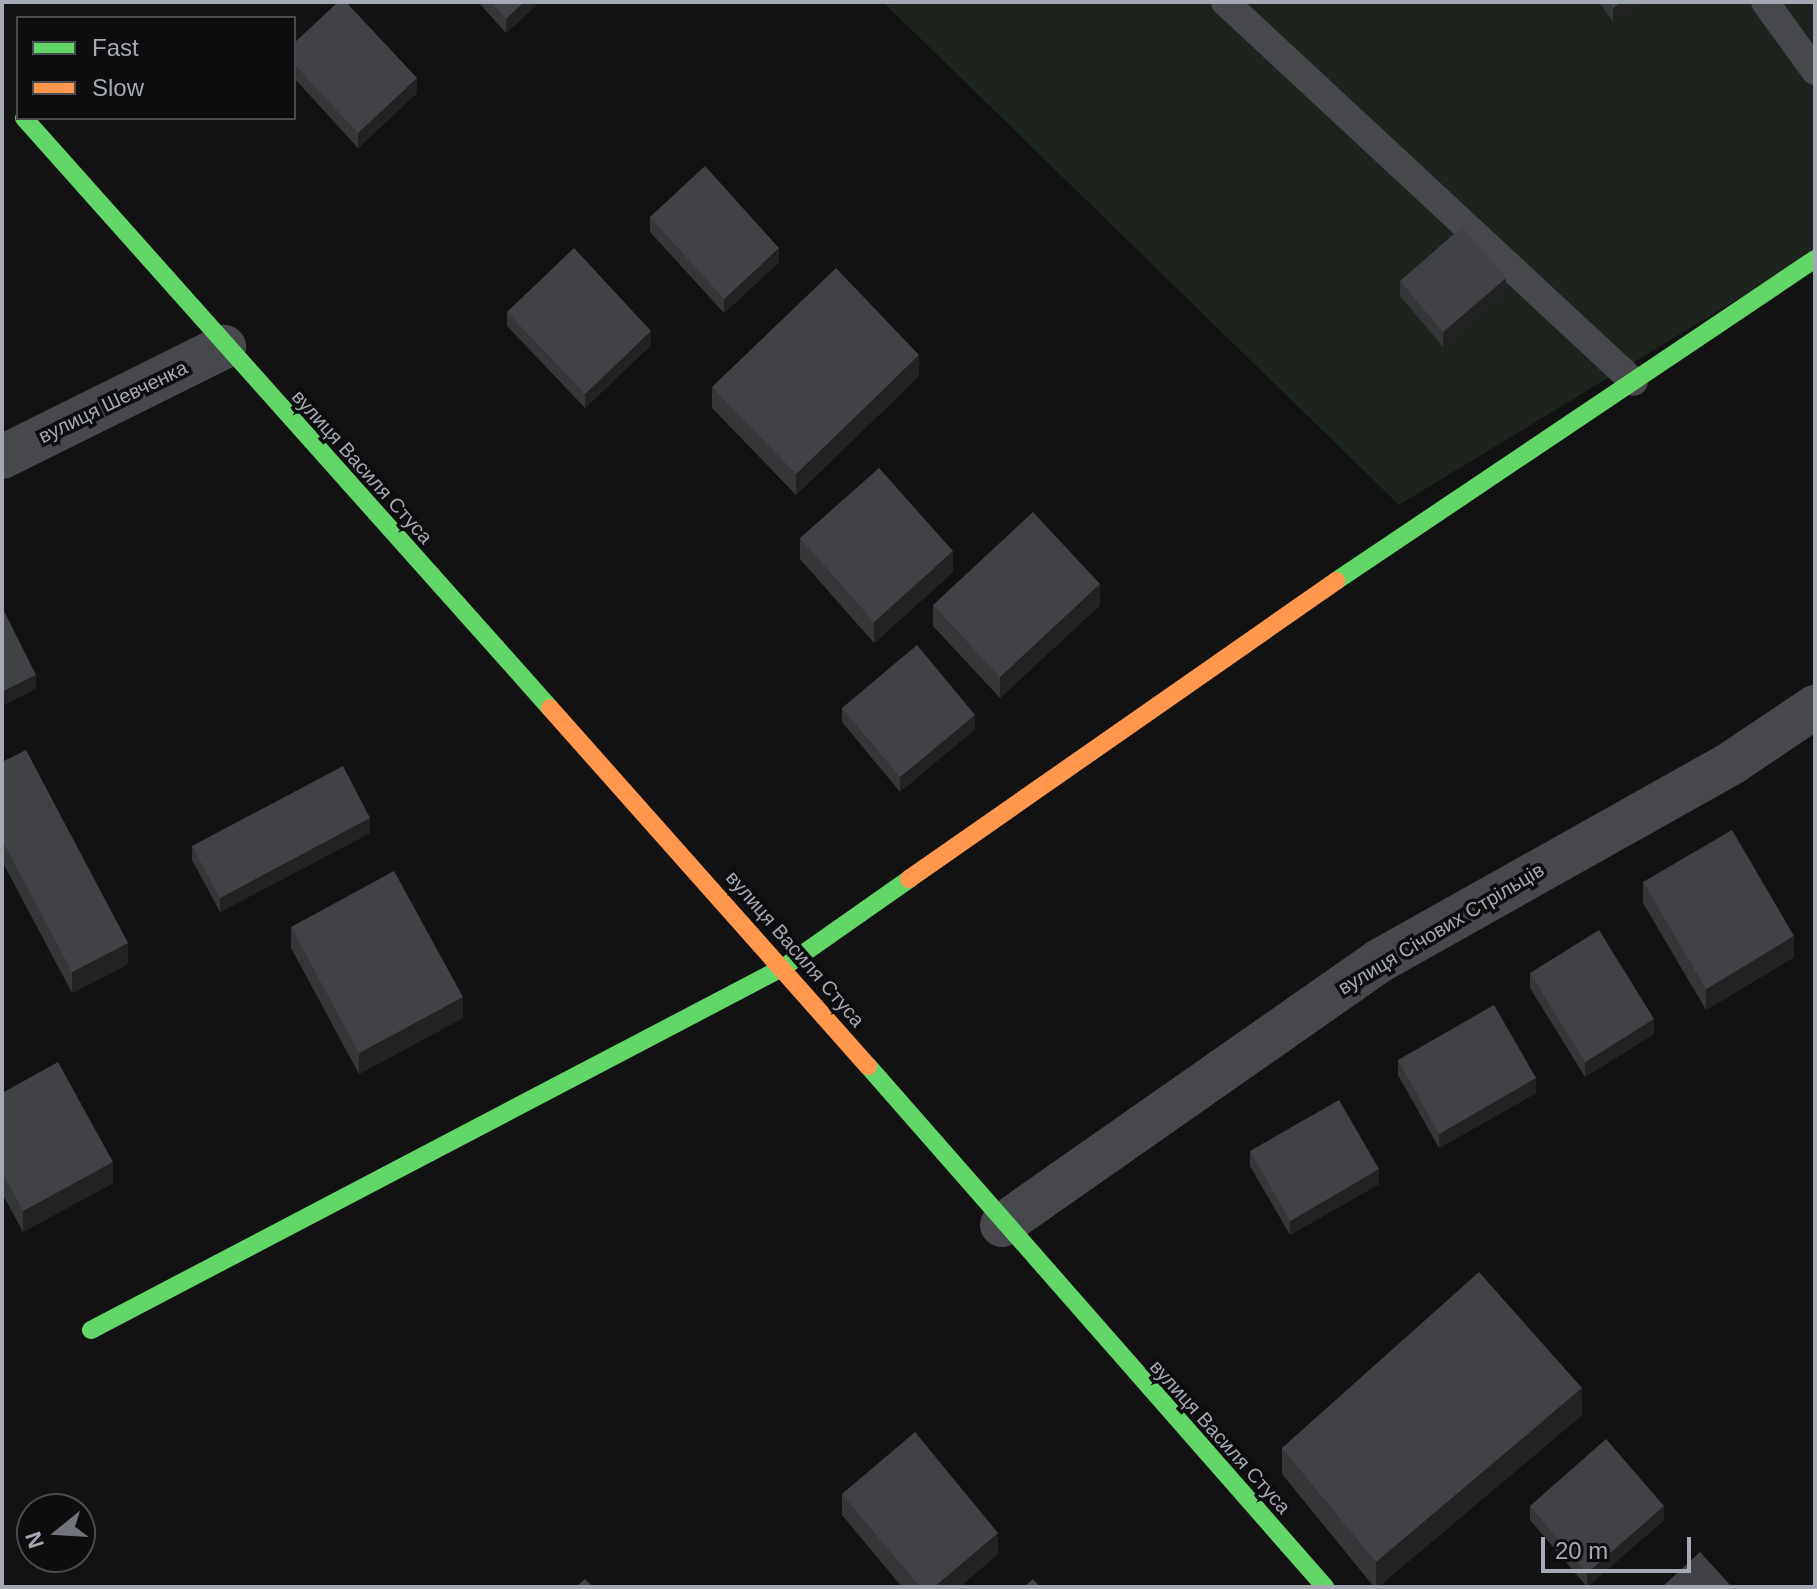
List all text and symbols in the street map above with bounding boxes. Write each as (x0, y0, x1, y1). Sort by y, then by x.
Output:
legend (16, 16, 296, 120)
text: Fast (92, 34, 139, 61)
text: Slow (92, 74, 144, 101)
street label: вулиця Шевченка (35, 356, 191, 448)
street label: вулиця Василя Стуса (287, 385, 437, 549)
street label: вулиця Січових Стрільців (1334, 858, 1548, 1000)
street label: вулиця Василя Стуса (721, 866, 869, 1032)
street label: вулиця Василя Стуса (1145, 1355, 1295, 1519)
north arrow (16, 1493, 96, 1573)
scale bar (1545, 1521, 1695, 1571)
text: N (20, 1529, 49, 1551)
text: 20 m (1555, 1537, 1608, 1564)

